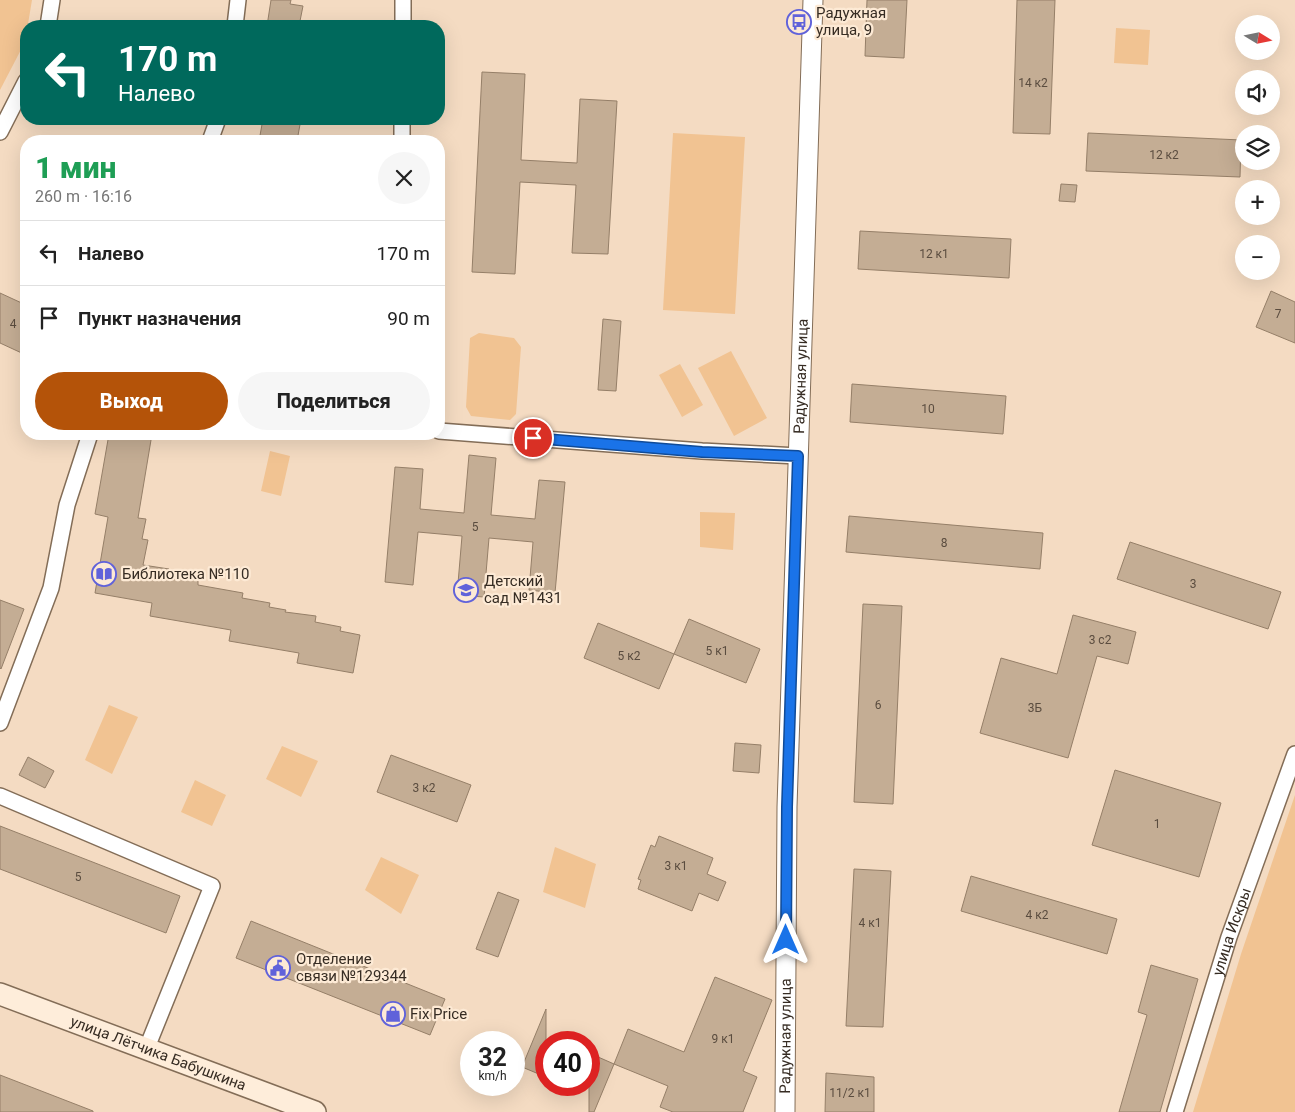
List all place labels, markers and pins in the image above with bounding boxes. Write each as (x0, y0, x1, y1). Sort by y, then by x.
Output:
place label: Радужная улица, 9 (816, 4, 886, 39)
bus stop icon: Радужная улица, 9 (786, 9, 812, 35)
pin (512, 417, 554, 459)
library icon: Библиотека №110 (91, 561, 117, 587)
place label: Библиотека №110 (122, 565, 249, 583)
place label: Детский сад №1431 (484, 572, 562, 607)
school or university icon: Детский сад №1431 (453, 577, 479, 603)
place label: Отделение связи №129344 (296, 950, 407, 985)
public building icon: Отделение связи №129344 (265, 955, 291, 981)
shop icon: Fix Price (380, 1001, 406, 1027)
place label: Fix Price (410, 1005, 467, 1023)

